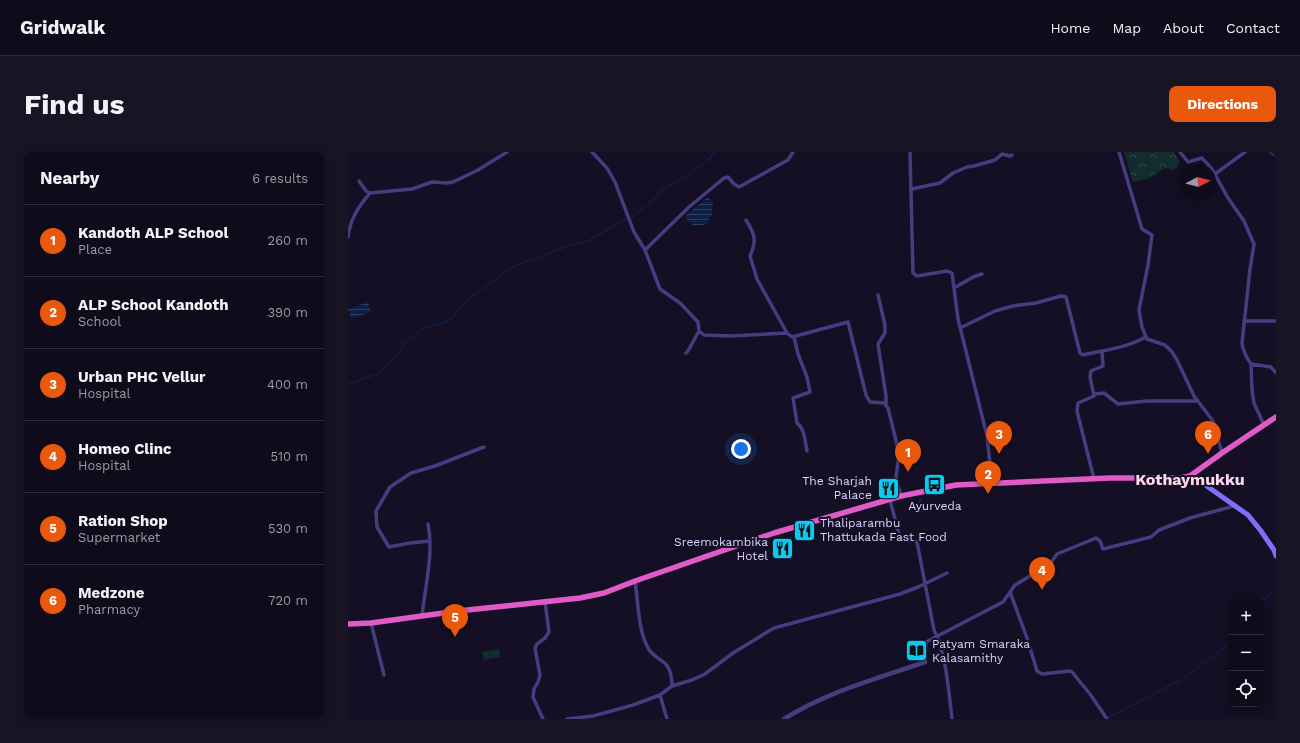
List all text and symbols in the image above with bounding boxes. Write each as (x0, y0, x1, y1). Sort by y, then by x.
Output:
text: Gridwalk (20, 16, 105, 39)
text: Home (1050, 20, 1090, 36)
text: Map (1112, 20, 1141, 36)
text: About (1163, 20, 1204, 36)
text: Contact (1226, 20, 1280, 36)
button: Directions (1169, 86, 1276, 122)
text: Find us (24, 88, 124, 121)
north arrow (1180, 164, 1216, 200)
text: Nearby (40, 168, 99, 188)
text: 6 results (252, 171, 308, 186)
text: Kandoth ALP School (78, 224, 228, 242)
text: 1 (50, 233, 56, 248)
text: 260 m (268, 233, 308, 248)
text: Place (78, 242, 112, 257)
text: ALP School Kandoth (78, 296, 228, 314)
text: 2 (49, 305, 57, 320)
text: 390 m (267, 305, 308, 320)
text: School (78, 314, 121, 329)
text: Urban PHC Vellur (78, 368, 206, 386)
text: 3 (49, 377, 57, 392)
text: 400 m (267, 377, 308, 392)
text: Hospital (78, 386, 130, 401)
pin: 3 (986, 421, 1012, 454)
pin: 6 (1195, 421, 1221, 454)
your location (731, 439, 751, 459)
pin: 1 (895, 439, 921, 472)
text: Homeo Clinc (78, 440, 171, 458)
text: 4 (49, 449, 57, 464)
text: 510 m (270, 449, 308, 464)
text: Hospital (78, 458, 130, 473)
pin: 2 (975, 461, 1001, 494)
district label: Kothaymukku (1135, 470, 1245, 489)
bus stop icon: Ayurveda (922, 472, 948, 498)
place label: The Sharjah Palace (802, 474, 872, 502)
restaurant icon: The Sharjah Palace (875, 475, 901, 501)
place label: Ayurveda (908, 499, 962, 513)
text: Ration Shop (78, 512, 168, 530)
place label: Thaliparambu Thattukada Fast Food (820, 516, 947, 544)
restaurant icon: Thaliparambu Thattukada Fast Food (792, 517, 818, 543)
text: 5 (49, 521, 57, 536)
text: 530 m (268, 521, 308, 536)
text: Supermarket (78, 530, 160, 545)
place label: Sreemokambika Hotel (674, 535, 768, 563)
restaurant icon: Sreemokambika Hotel (770, 536, 796, 562)
pin: 4 (1029, 557, 1055, 590)
text: Medzone (78, 584, 144, 602)
text: 6 (49, 593, 57, 608)
text: 720 m (268, 593, 308, 608)
map controls (1228, 599, 1264, 707)
button: + (1228, 599, 1264, 635)
text: Pharmacy (78, 602, 140, 617)
pin: 5 (442, 604, 468, 637)
button: − (1228, 635, 1264, 671)
place label: Patyam Smaraka Kalasamithy (932, 637, 1030, 665)
library icon: Patyam Smaraka Kalasamithy (904, 638, 930, 664)
button: locate (1228, 671, 1264, 707)

